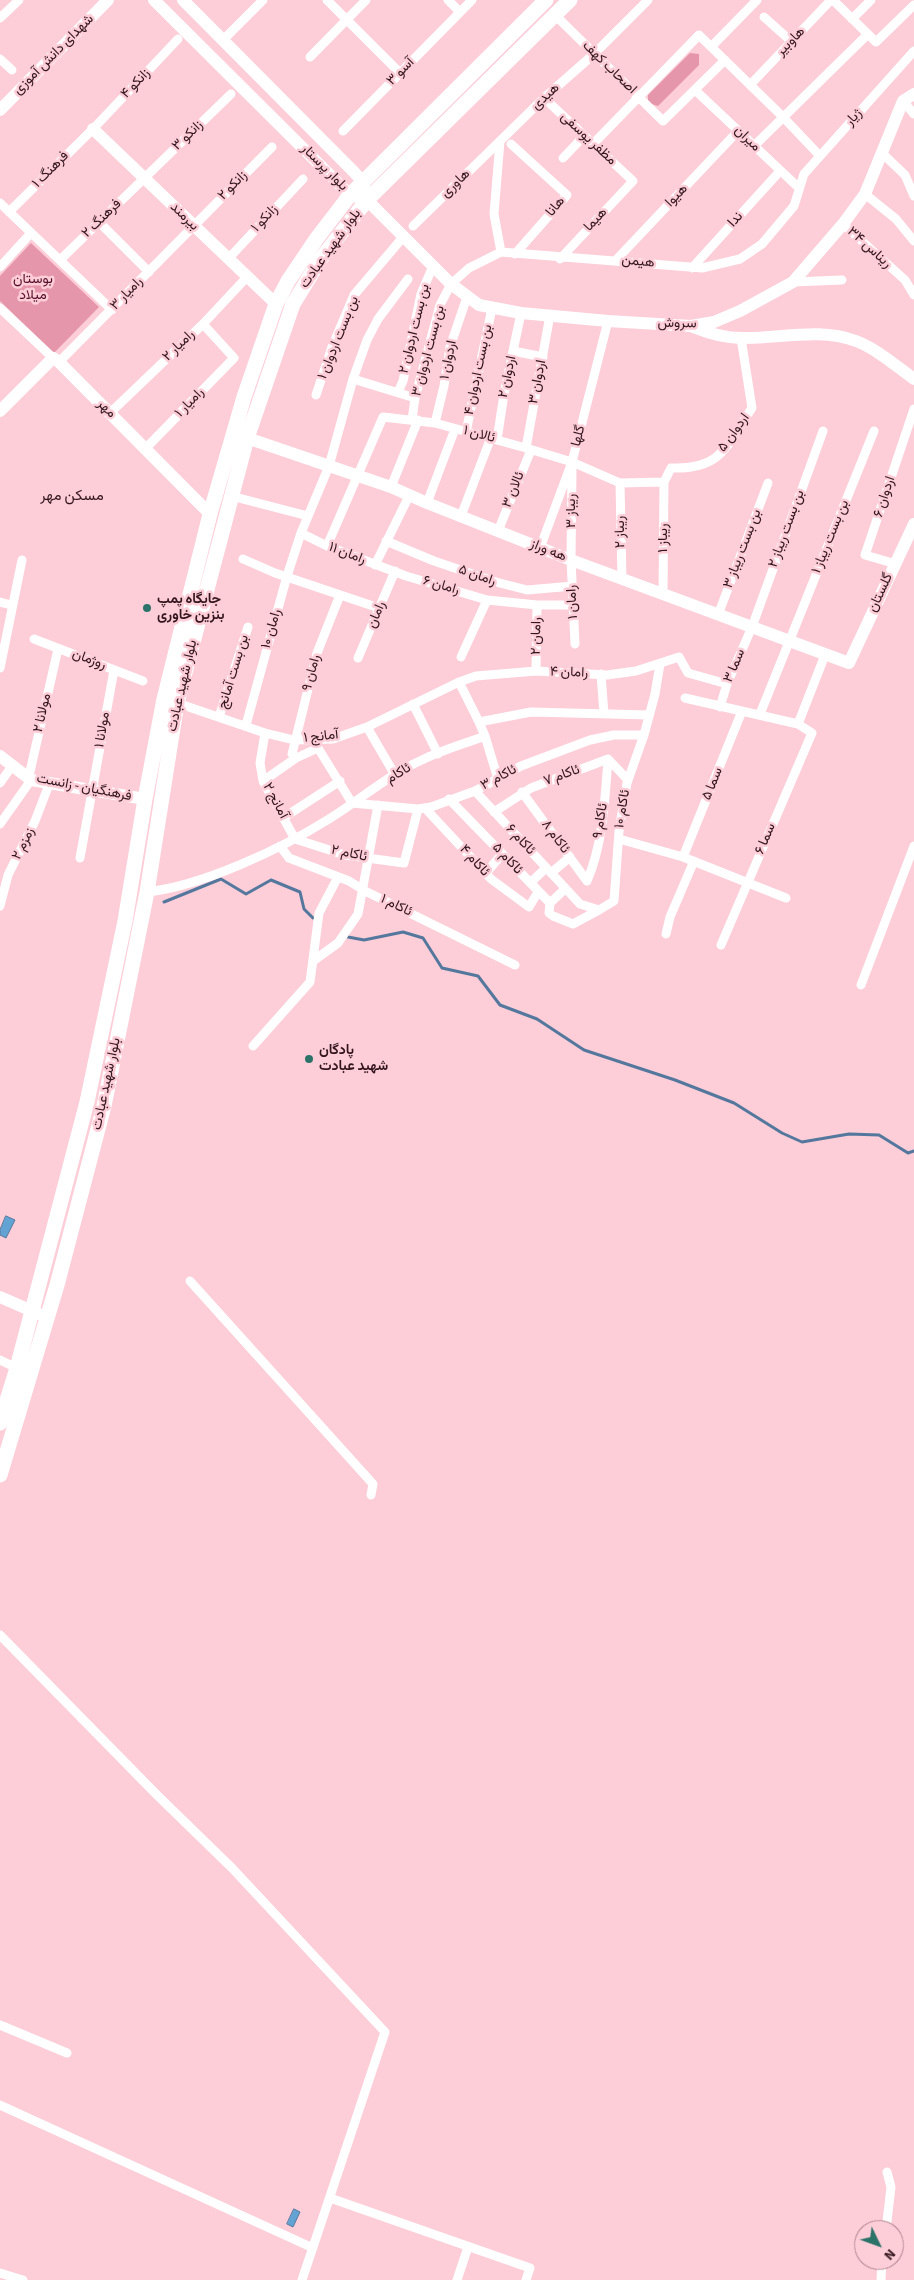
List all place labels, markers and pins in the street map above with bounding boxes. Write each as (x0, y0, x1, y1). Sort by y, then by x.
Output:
place label: جایگاه پمپ بنزین خاوری (157, 592, 225, 624)
marker: جایگاه پمپ بنزین خاوری (141, 602, 153, 614)
place label: پادگان شهید عبادت (319, 1043, 388, 1076)
marker: پادگان شهید عبادت (303, 1053, 315, 1065)

